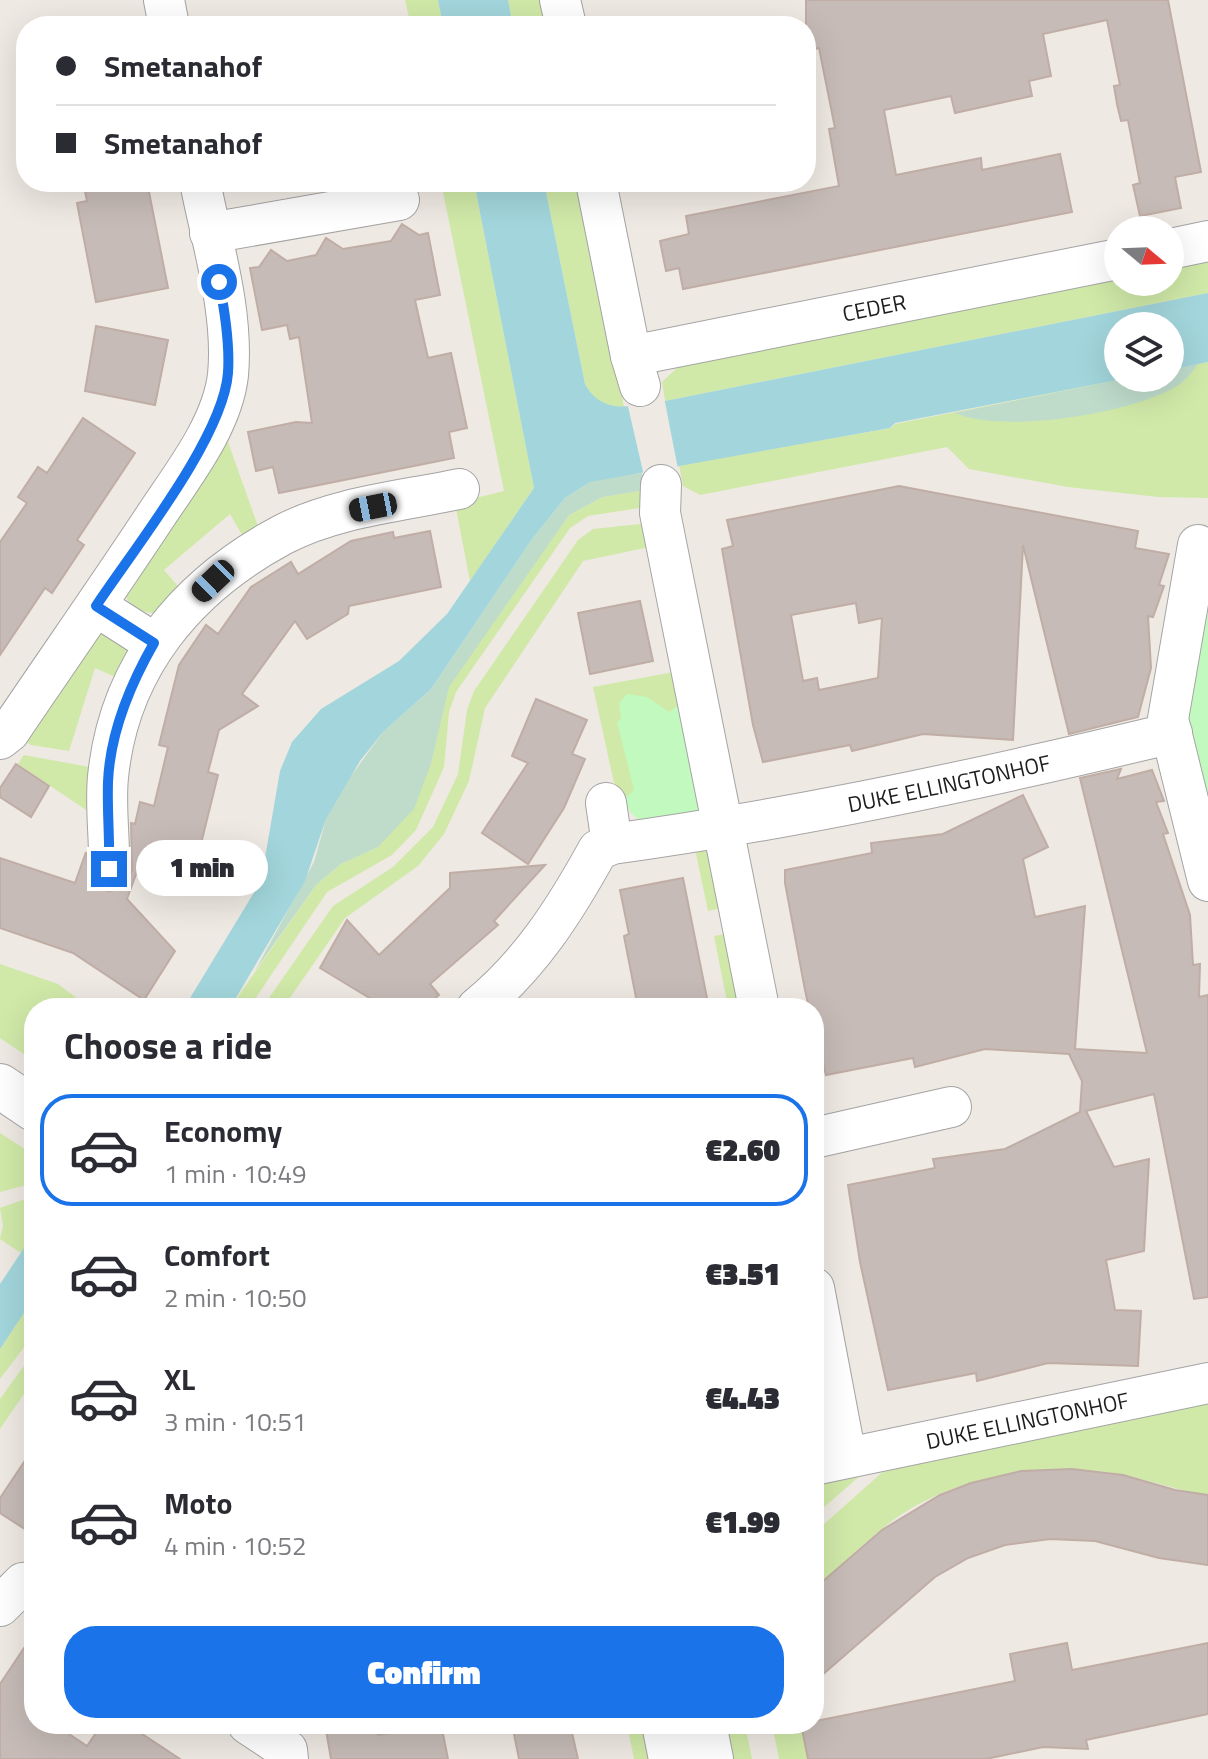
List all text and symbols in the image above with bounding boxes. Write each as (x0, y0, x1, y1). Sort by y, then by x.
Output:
text: Smetanahof (104, 43, 262, 89)
text: Smetanahof (104, 120, 262, 166)
north arrow (1104, 216, 1184, 296)
map controls (1104, 216, 1184, 392)
route start (201, 264, 237, 300)
street label: CEDER (839, 285, 909, 330)
button: layers (1104, 312, 1184, 392)
car (347, 491, 399, 523)
car (187, 556, 239, 606)
street label: DUKE ELLINGTONHOF (845, 745, 1054, 821)
callout: 1 min (137, 841, 269, 897)
text: 1 min (170, 848, 234, 887)
route end (91, 851, 127, 887)
text: Choose a ride (64, 1018, 272, 1073)
text: Economy (164, 1108, 282, 1154)
icon: car (68, 1114, 140, 1186)
text: €2.60 (706, 1127, 780, 1173)
text: 1 min · 10:49 (164, 1154, 307, 1193)
text: Comfort (164, 1232, 270, 1278)
icon: car (68, 1238, 140, 1310)
text: €3.51 (706, 1251, 780, 1297)
text: 2 min · 10:50 (164, 1278, 307, 1317)
text: XL (164, 1356, 195, 1402)
icon: car (68, 1362, 140, 1434)
text: €4.43 (706, 1375, 780, 1421)
street label: DUKE ELLINGTONHOF (923, 1383, 1132, 1458)
text: 3 min · 10:51 (164, 1402, 307, 1441)
text: Moto (164, 1480, 232, 1526)
icon: car (68, 1486, 140, 1558)
text: €1.99 (706, 1499, 780, 1545)
text: 4 min · 10:52 (164, 1526, 307, 1565)
button: Confirm (64, 1626, 784, 1718)

